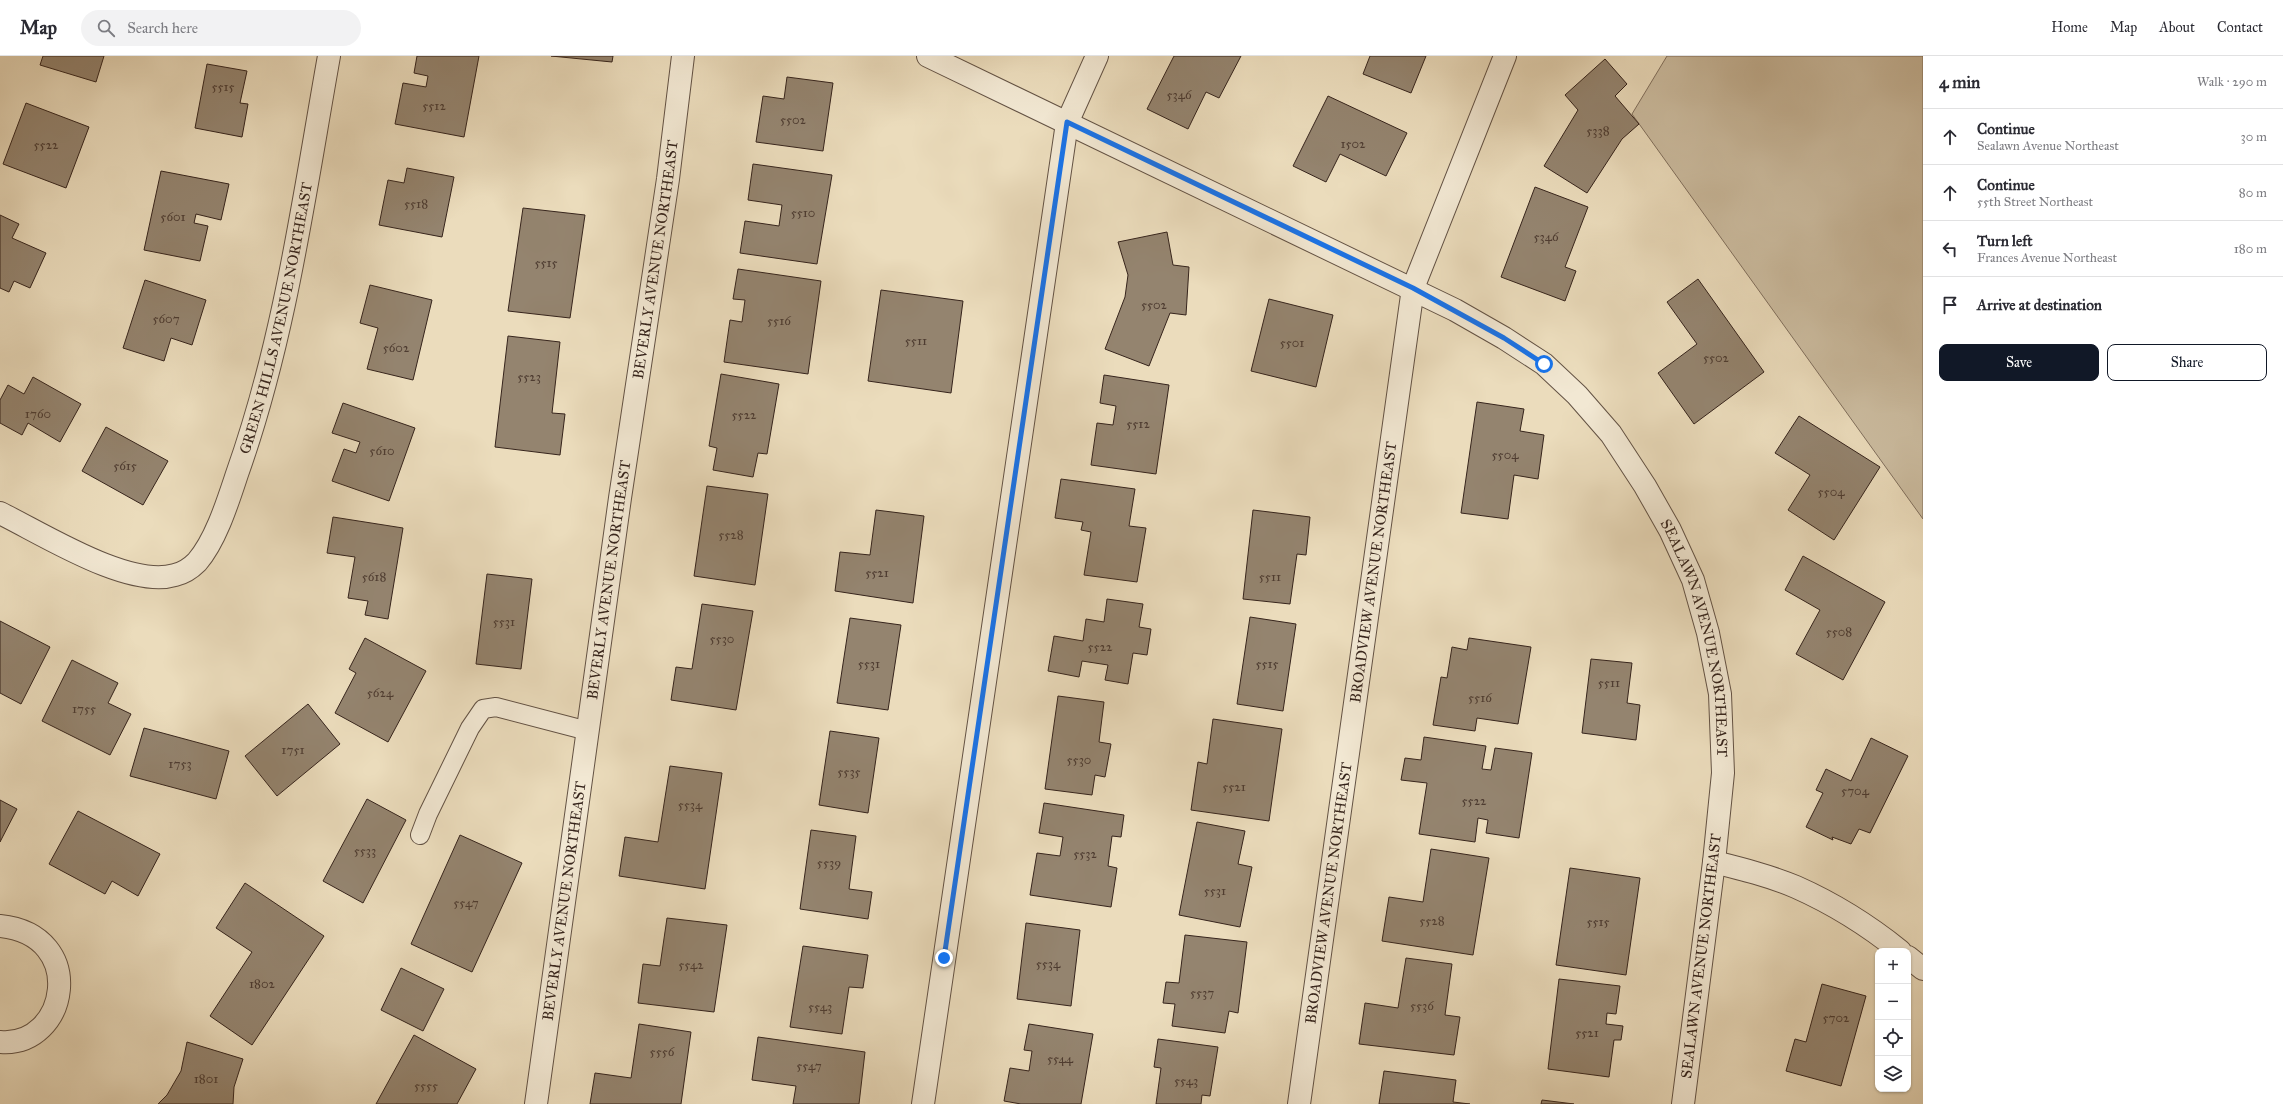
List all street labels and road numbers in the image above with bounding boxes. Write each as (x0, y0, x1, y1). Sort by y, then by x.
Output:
street label: BEVERLY AVENUE NORTHEAST (629, 139, 682, 380)
street label: GREEN HILLS AVENUE NORTHEAST (235, 181, 316, 456)
street label: BROADVIEW AVENUE NORTHEAST (1346, 440, 1400, 704)
street label: BEVERLY AVENUE NORTHEAST (583, 459, 635, 701)
street label: SEALAWN AVENUE NORTHEAST (1657, 516, 1731, 757)
street label: BROADVIEW AVENUE NORTHEAST (1301, 761, 1356, 1025)
street label: BEVERLY AVENUE NORTHEAST (539, 780, 590, 1022)
street label: SEALAWN AVENUE NORTHEAST (1677, 833, 1725, 1079)

